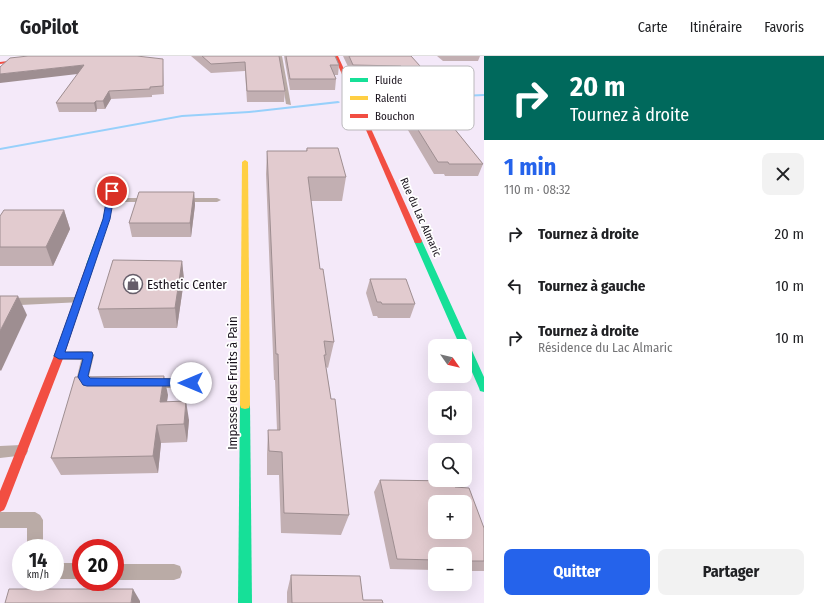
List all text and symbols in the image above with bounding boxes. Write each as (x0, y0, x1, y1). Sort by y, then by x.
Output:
text: GoPilot (20, 16, 79, 39)
text: Carte (638, 19, 668, 36)
text: Itinéraire (690, 19, 742, 36)
text: Favoris (764, 19, 804, 36)
legend (342, 66, 474, 130)
text: 20 m (570, 70, 625, 103)
icon: right (504, 72, 556, 124)
text: Fluide (375, 74, 402, 87)
text: Ralenti (375, 92, 407, 105)
text: Tournez à droite (570, 104, 689, 126)
text: Bouchon (375, 110, 415, 123)
text: 1 min (504, 153, 556, 181)
button: close (762, 153, 804, 195)
pin (95, 174, 129, 208)
street label: Rue du Lac Almaric (397, 176, 444, 259)
icon: arrive (101, 180, 123, 202)
text: 110 m · 08:32 (504, 182, 570, 197)
icon: right (504, 223, 526, 245)
text: Tournez à droite (538, 225, 639, 243)
text: 20 m (775, 225, 804, 243)
shop icon: Esthetic Center (122, 273, 144, 295)
icon: left (504, 275, 526, 297)
place label: Esthetic Center (147, 277, 227, 292)
text: Tournez à gauche (538, 277, 645, 295)
text: 10 m (775, 277, 804, 295)
street label: Impasse des Fruits à Pain (225, 316, 240, 450)
text: Tournez à droite (538, 322, 639, 340)
icon: right (504, 327, 526, 349)
text: 10 m (775, 329, 804, 347)
north arrow (428, 339, 472, 383)
map controls (428, 339, 472, 591)
text: Résidence du Lac Almaric (538, 340, 673, 355)
position arrow (170, 362, 212, 404)
button: sound (428, 391, 472, 435)
button: search (428, 443, 472, 487)
button: + (428, 495, 472, 539)
speed limit sign: 20 (72, 539, 124, 591)
button: − (428, 547, 472, 591)
text: 14 (29, 548, 47, 572)
button: Quitter (504, 549, 650, 595)
button: Partager (658, 549, 804, 595)
text: km/h (27, 569, 49, 581)

